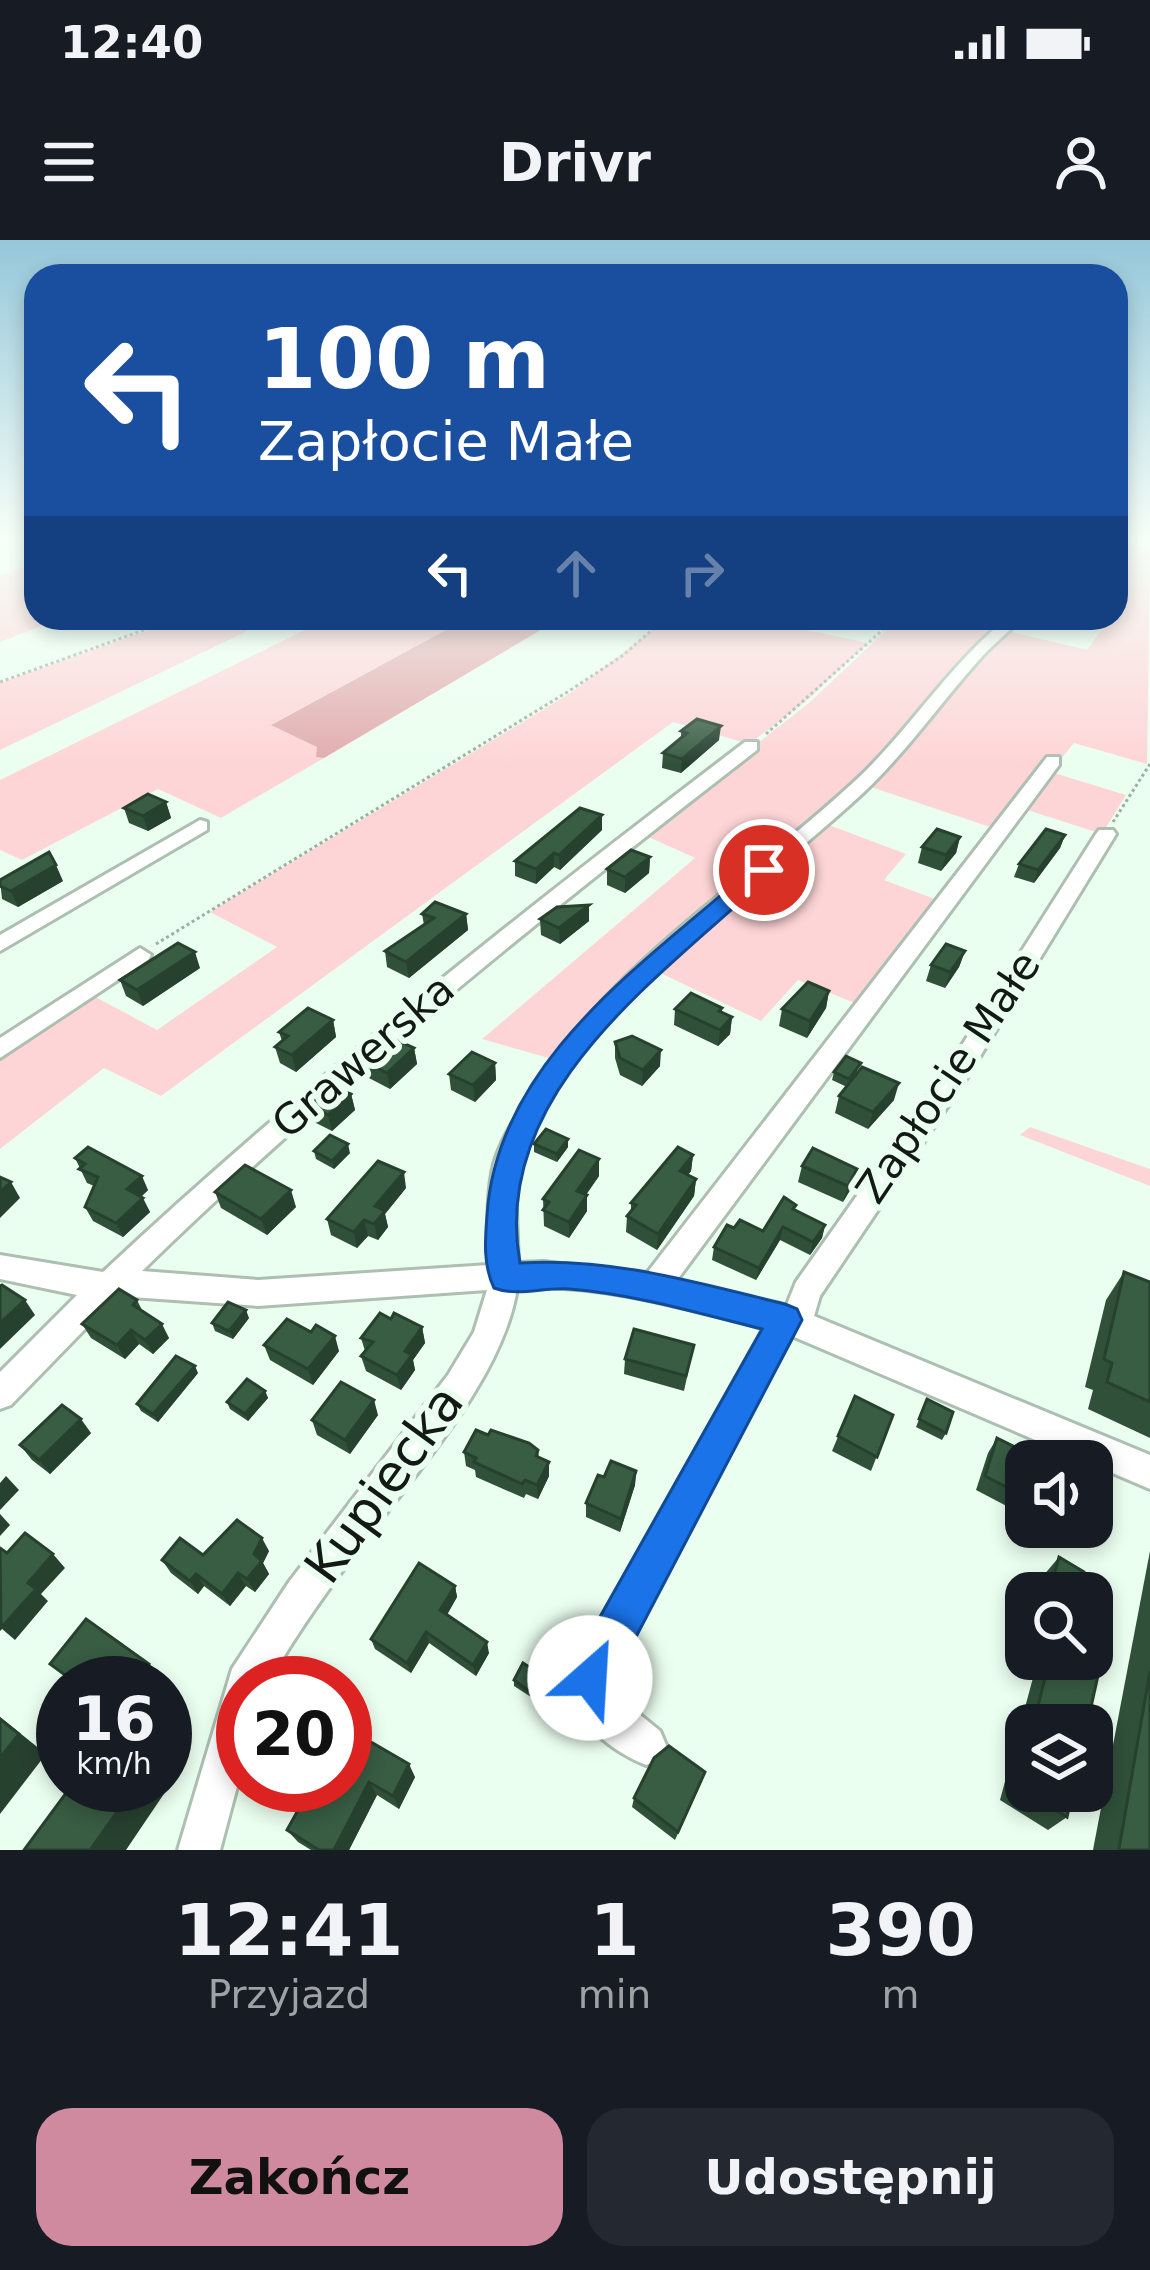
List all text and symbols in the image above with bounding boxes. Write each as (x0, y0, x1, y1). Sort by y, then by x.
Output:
text: 12:40 (60, 16, 203, 69)
icon: menu (36, 129, 102, 195)
icon: person (1048, 129, 1114, 195)
text: Drivr (499, 131, 651, 194)
text: 100 m (258, 310, 550, 408)
icon: left (60, 312, 216, 468)
text: Zapłocie Małe (258, 410, 634, 473)
icon: left (417, 540, 483, 606)
icon: ahead (543, 540, 609, 606)
icon: right (669, 540, 735, 606)
pin (713, 819, 815, 921)
icon: arrive (731, 837, 797, 903)
street label: Zapłocie Małe (846, 942, 1050, 1212)
street label: Grawerska (262, 964, 464, 1148)
street label: Kupiecka (293, 1374, 475, 1594)
map controls (1005, 1440, 1113, 1812)
button: sound (1005, 1440, 1113, 1548)
button: search (1005, 1572, 1113, 1680)
position arrow (527, 1615, 653, 1741)
speed limit sign: 20 (216, 1656, 372, 1812)
text: 16 (72, 1684, 156, 1754)
button: layers (1005, 1704, 1113, 1812)
text: km/h (76, 1746, 152, 1781)
text: 12:41 (174, 1888, 403, 1972)
text: 1 (589, 1888, 639, 1972)
text: 390 (825, 1888, 976, 1972)
text: Przyjazd (208, 1972, 370, 2017)
text: min (578, 1972, 651, 2017)
text: m (882, 1972, 920, 2017)
button: Zakończ (36, 2108, 563, 2246)
button: Udostępnij (587, 2108, 1114, 2246)

